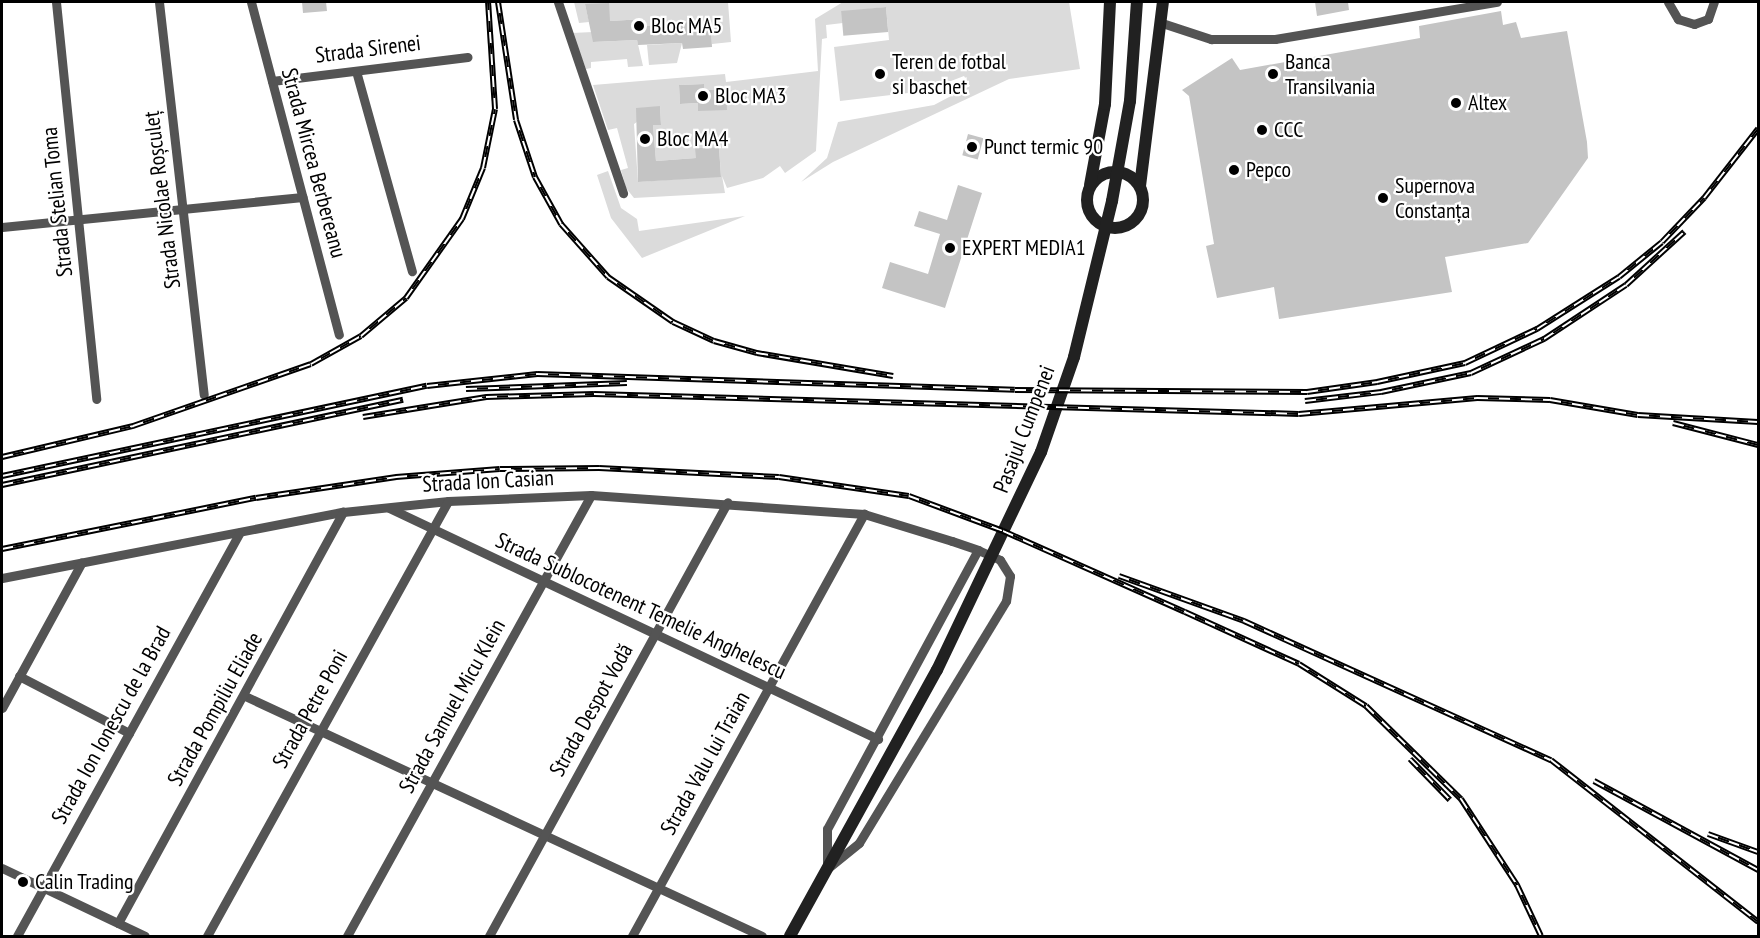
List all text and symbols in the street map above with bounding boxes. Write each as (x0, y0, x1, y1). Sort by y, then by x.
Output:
place label: Bloc MA5 (651, 13, 723, 39)
marker: Bloc MA5 (632, 19, 646, 33)
street label: Strada Sirenei (314, 29, 422, 69)
place label: Teren de fotbal si baschet (892, 48, 1006, 100)
place label: Banca Transilvania (1285, 48, 1375, 100)
street label: Strada Mircea Berbereanu (276, 65, 352, 261)
marker: Teren de fotbal si baschet (873, 67, 887, 81)
marker: Banca Transilvania (1266, 67, 1280, 81)
place label: Bloc MA3 (715, 83, 787, 109)
marker: Bloc MA3 (696, 89, 710, 103)
place label: Altex (1468, 90, 1507, 116)
marker: Altex (1449, 96, 1463, 110)
street label: Strada Nicolae Roșculeț (138, 110, 186, 290)
place label: CCC (1274, 117, 1303, 143)
marker: CCC (1255, 123, 1269, 137)
street label: Strada Stelian Toma (36, 126, 78, 278)
place label: Bloc MA4 (657, 126, 729, 152)
marker: Bloc MA4 (638, 132, 652, 146)
place label: Punct termic 90 (984, 134, 1103, 160)
marker: Punct termic 90 (965, 140, 979, 154)
place label: Pepco (1246, 157, 1291, 183)
marker: Pepco (1227, 163, 1241, 177)
place label: Supernova Constanța (1395, 172, 1475, 224)
marker: Supernova Constanța (1376, 191, 1390, 205)
place label: EXPERT MEDIA1 (962, 235, 1086, 261)
marker: EXPERT MEDIA1 (943, 241, 957, 255)
street label: Pasajul Cumpenei (988, 362, 1060, 496)
street label: Strada Ion Casian (422, 464, 554, 498)
street label: Strada Sublocotenent Temelie Anghelescu (491, 527, 791, 685)
street label: Strada Samuel Micu Klein (393, 615, 511, 797)
street label: Strada Ion Ionescu de la Brad (46, 622, 176, 828)
street label: Strada Pompiliu Eliade (162, 628, 268, 790)
street label: Strada Despot Vodă (544, 639, 638, 781)
street label: Strada Petre Poni (267, 645, 353, 773)
street label: Strada Valu lui Traian (654, 686, 756, 840)
place label: Calin Trading (35, 869, 134, 895)
marker: Calin Trading (16, 875, 30, 889)

